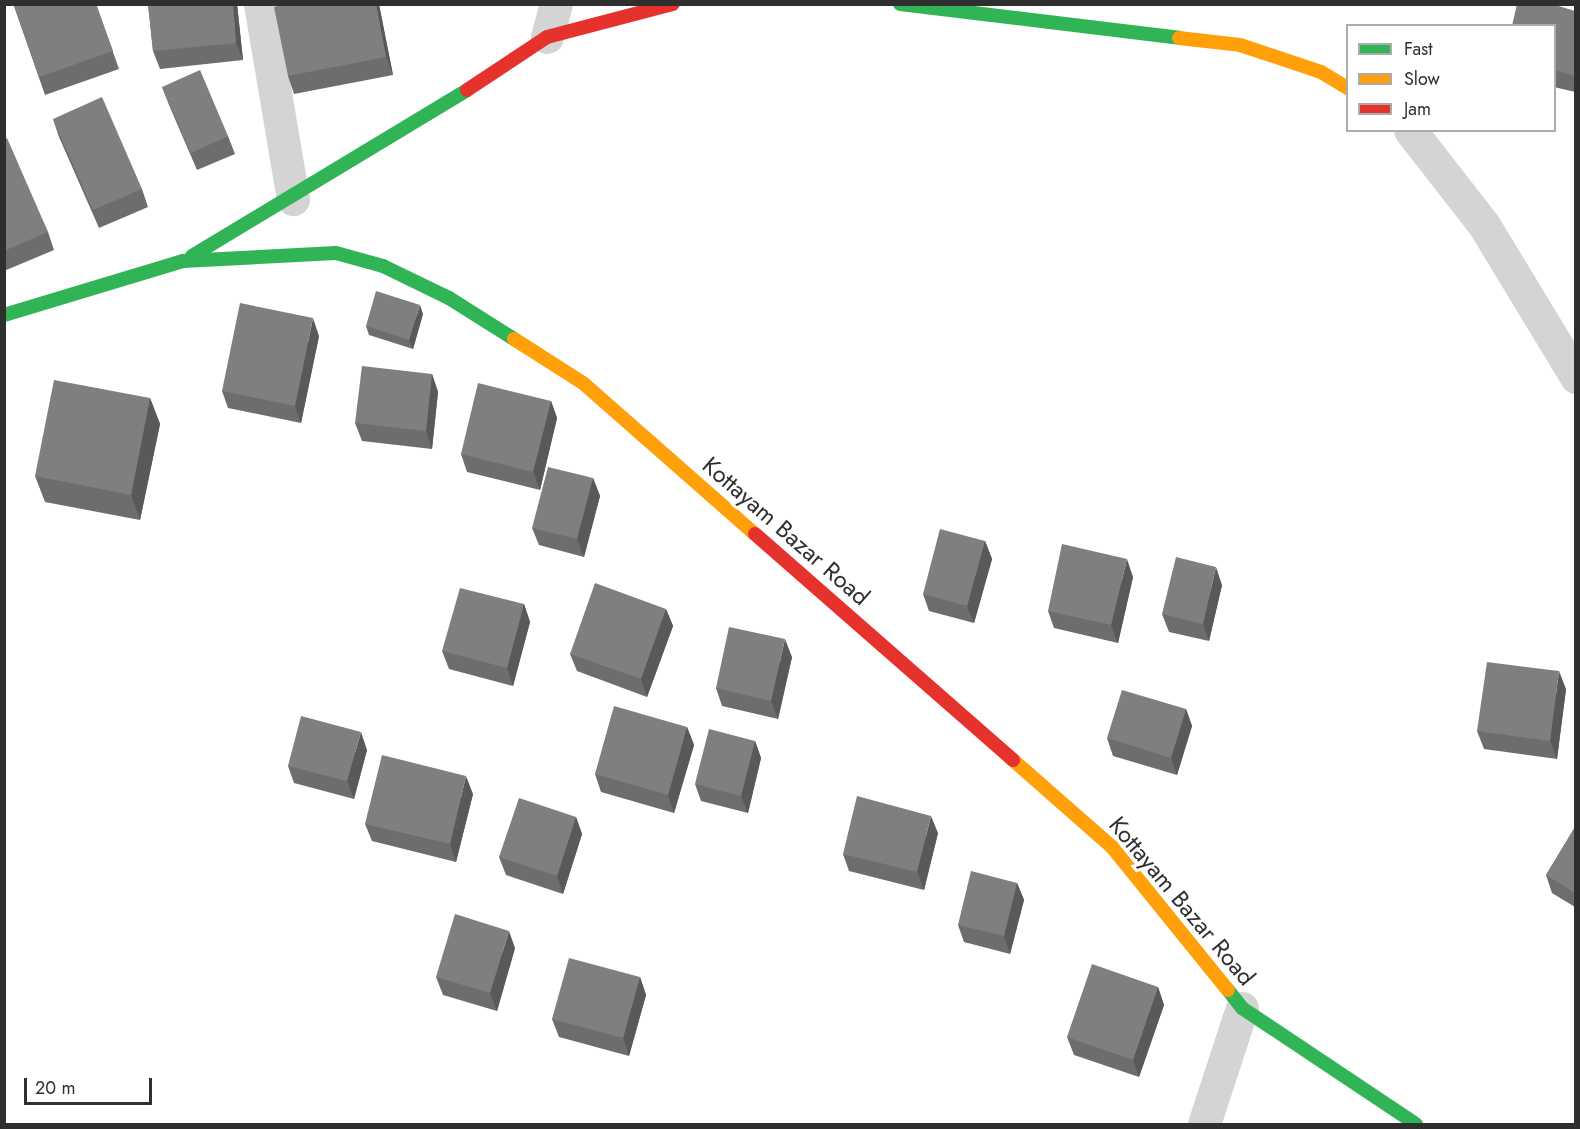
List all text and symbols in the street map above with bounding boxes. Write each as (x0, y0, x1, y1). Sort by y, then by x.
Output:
legend (1346, 24, 1556, 132)
text: Fast (1404, 36, 1433, 62)
text: Slow (1404, 66, 1440, 92)
text: Jam (1404, 96, 1431, 122)
street label: Kottayam Bazar Road (697, 451, 875, 611)
street label: Kottayam Bazar Road (1103, 811, 1261, 991)
scale bar (27, 1066, 154, 1104)
text: 20 m (35, 1075, 75, 1101)

